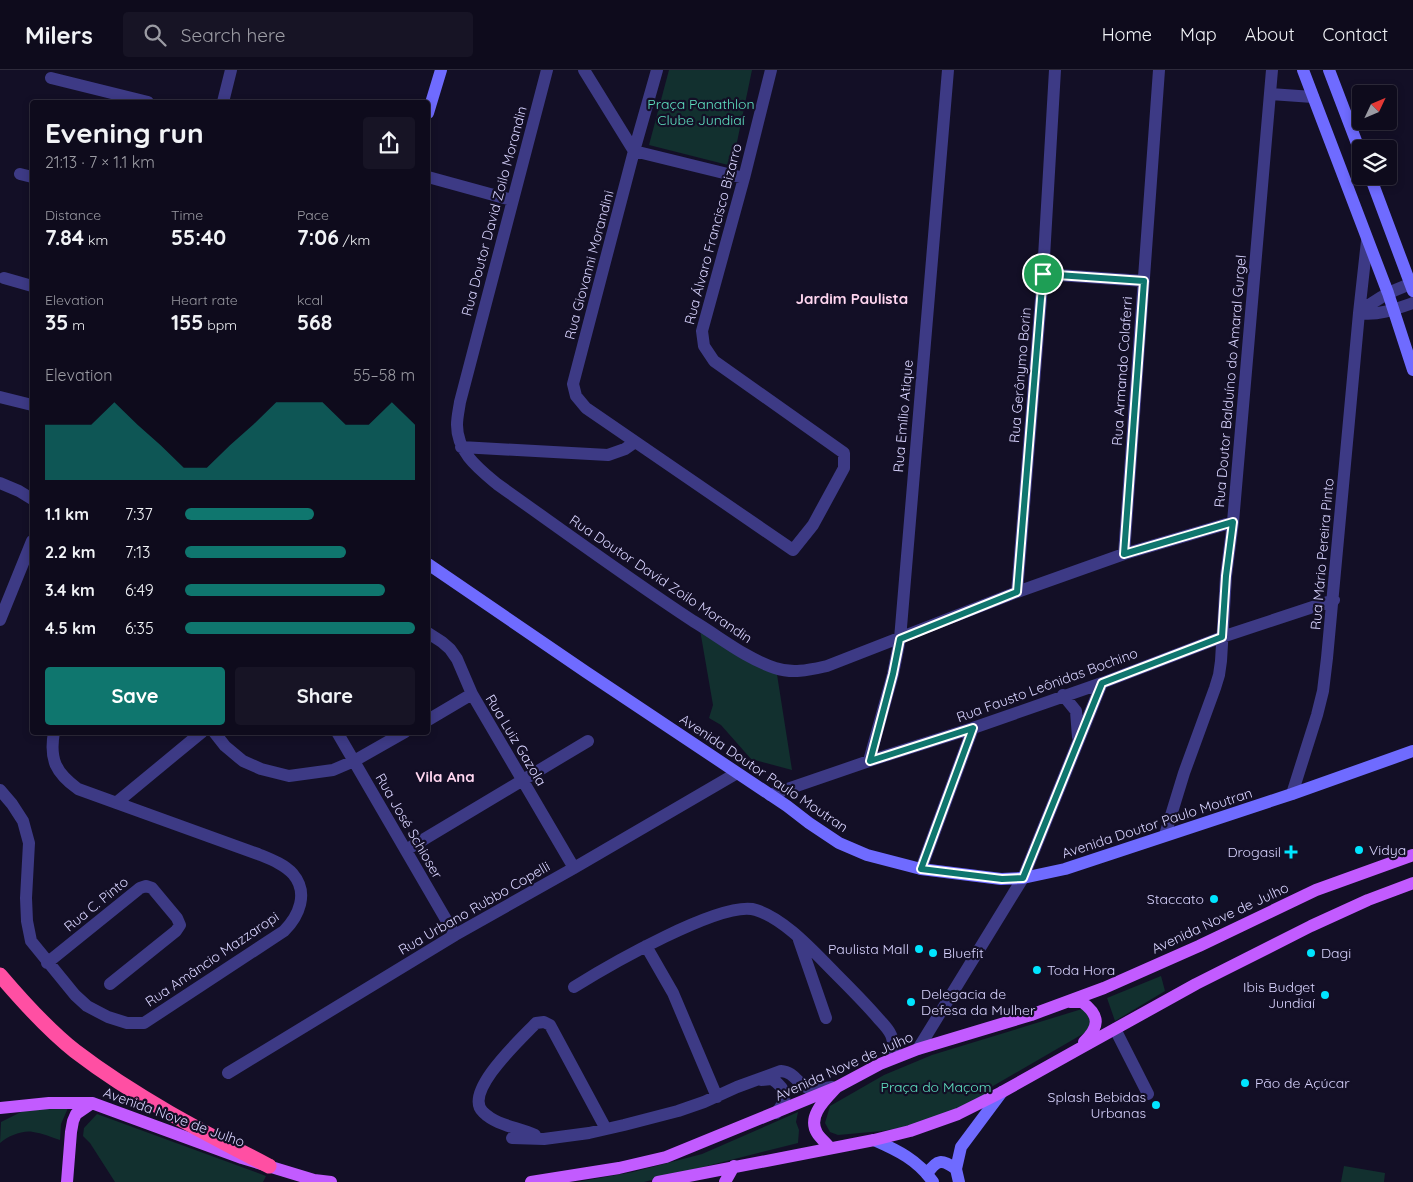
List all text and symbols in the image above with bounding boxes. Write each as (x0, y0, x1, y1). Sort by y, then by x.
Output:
search box (123, 12, 473, 57)
text: Milers (25, 20, 93, 50)
icon: search (141, 21, 169, 49)
text: Search here (181, 23, 286, 47)
text: Home (1102, 23, 1152, 46)
text: Map (1180, 23, 1217, 46)
text: About (1245, 23, 1295, 46)
text: Contact (1323, 23, 1388, 46)
north arrow (1352, 85, 1398, 130)
map controls (1352, 85, 1397, 185)
park label: Praça Panathlon Clube Jundiaí (647, 95, 755, 129)
street label: Rua Doutor David Zoilo Morandin (457, 104, 531, 318)
text: Evening run (45, 115, 204, 150)
button: share (363, 117, 415, 169)
button: layers (1352, 140, 1397, 185)
street label: Rua Álvaro Francisco Bizarro (680, 141, 746, 327)
text: 21:13 · 7 × 1.1 km (45, 152, 155, 172)
street label: Rua Giovanni Morandini (560, 188, 618, 342)
text: Distance (45, 206, 101, 224)
text: Time (171, 206, 203, 224)
text: Pace (297, 206, 329, 224)
text: 7.84 (45, 224, 84, 250)
text: 55:40 (171, 224, 226, 250)
text: 7:06 (297, 224, 339, 250)
text: km (84, 231, 108, 249)
text: /km (339, 231, 370, 249)
pin (1022, 253, 1064, 295)
street label: Rua Doutor Balduíno do Amaral Gurgel (1210, 254, 1250, 508)
icon: arrive (1029, 260, 1057, 288)
district label: Jardim Paulista (796, 289, 908, 308)
text: Elevation (45, 291, 104, 309)
text: Heart rate (171, 291, 238, 309)
text: kcal (297, 291, 323, 309)
street label: Rua Armando Colaferri (1108, 296, 1136, 446)
street label: Rua Gerônymo Borin (1005, 306, 1035, 444)
text: 35 (45, 309, 68, 335)
text: 155 (171, 309, 203, 335)
text: 568 (297, 309, 332, 335)
text: m (68, 316, 85, 334)
text: bpm (203, 316, 237, 334)
street label: Rua Emílio Atique (889, 359, 917, 473)
text: Elevation (45, 365, 112, 385)
text: 55–58 m (353, 365, 415, 385)
street label: Rua Mário Pereira Pinto (1306, 477, 1338, 631)
text: 1.1 km (45, 504, 89, 524)
text: 7:37 (125, 504, 153, 524)
street label: Rua Doutor David Zoilo Morandin (566, 511, 756, 647)
text: 2.2 km (45, 542, 96, 562)
text: 7:13 (125, 542, 151, 562)
text: 3.4 km (45, 580, 95, 600)
text: 6:49 (125, 580, 154, 600)
text: 4.5 km (45, 618, 96, 638)
text: 6:35 (125, 618, 154, 638)
street label: Rua Fausto Leônidas Bochino (954, 644, 1140, 726)
button: Save (45, 667, 225, 725)
button: Share (235, 667, 415, 725)
street label: Rua Luiz Gazola (482, 691, 550, 789)
street label: Avenida Doutor Paulo Moutran (676, 710, 852, 836)
district label: Vila Ana (415, 767, 475, 786)
street label: Rua José Schioser (372, 770, 447, 882)
street label: Avenida Doutor Paulo Moutran (1059, 784, 1255, 862)
place label: Vidya (1369, 841, 1406, 859)
place label: Drogasil (1227, 843, 1281, 861)
marker: Vidya (1353, 844, 1365, 856)
marker: Drogasil (1285, 846, 1297, 858)
street label: Rua Urbano Rubbo Copelli (395, 857, 553, 959)
street label: Rua C. Pinto (60, 873, 132, 935)
street label: Avenida Nove de Julho (1149, 878, 1291, 958)
place label: Staccato (1147, 890, 1204, 908)
marker: Staccato (1208, 893, 1220, 905)
street label: Rua Amâncio Mazzaropi (142, 908, 282, 1010)
place label: Paulista Mall (828, 940, 909, 958)
marker: Paulista Mall (913, 943, 925, 955)
place label: Bluefit (943, 944, 984, 962)
place label: Dagi (1321, 944, 1351, 962)
marker: Bluefit (927, 947, 939, 959)
marker: Dagi (1305, 947, 1317, 959)
place label: Toda Hora (1047, 961, 1115, 979)
marker: Toda Hora (1031, 964, 1043, 976)
place label: Ibis Budget Jundiaí (1243, 978, 1315, 1012)
place label: Delegacia de Defesa da Mulher (921, 985, 1036, 1019)
marker: Ibis Budget Jundiaí (1319, 989, 1331, 1001)
marker: Delegacia de Defesa da Mulher (905, 996, 917, 1008)
street label: Avenida Nove de Julho (772, 1027, 916, 1105)
place label: Pão de Açúcar (1255, 1074, 1350, 1092)
marker: Pão de Açúcar (1239, 1077, 1251, 1089)
park label: Praça do Maçom (881, 1078, 991, 1096)
street label: Avenida Nove de Julho (101, 1083, 247, 1151)
place label: Splash Bebidas Urbanas (1048, 1088, 1146, 1122)
marker: Splash Bebidas Urbanas (1150, 1099, 1162, 1111)

